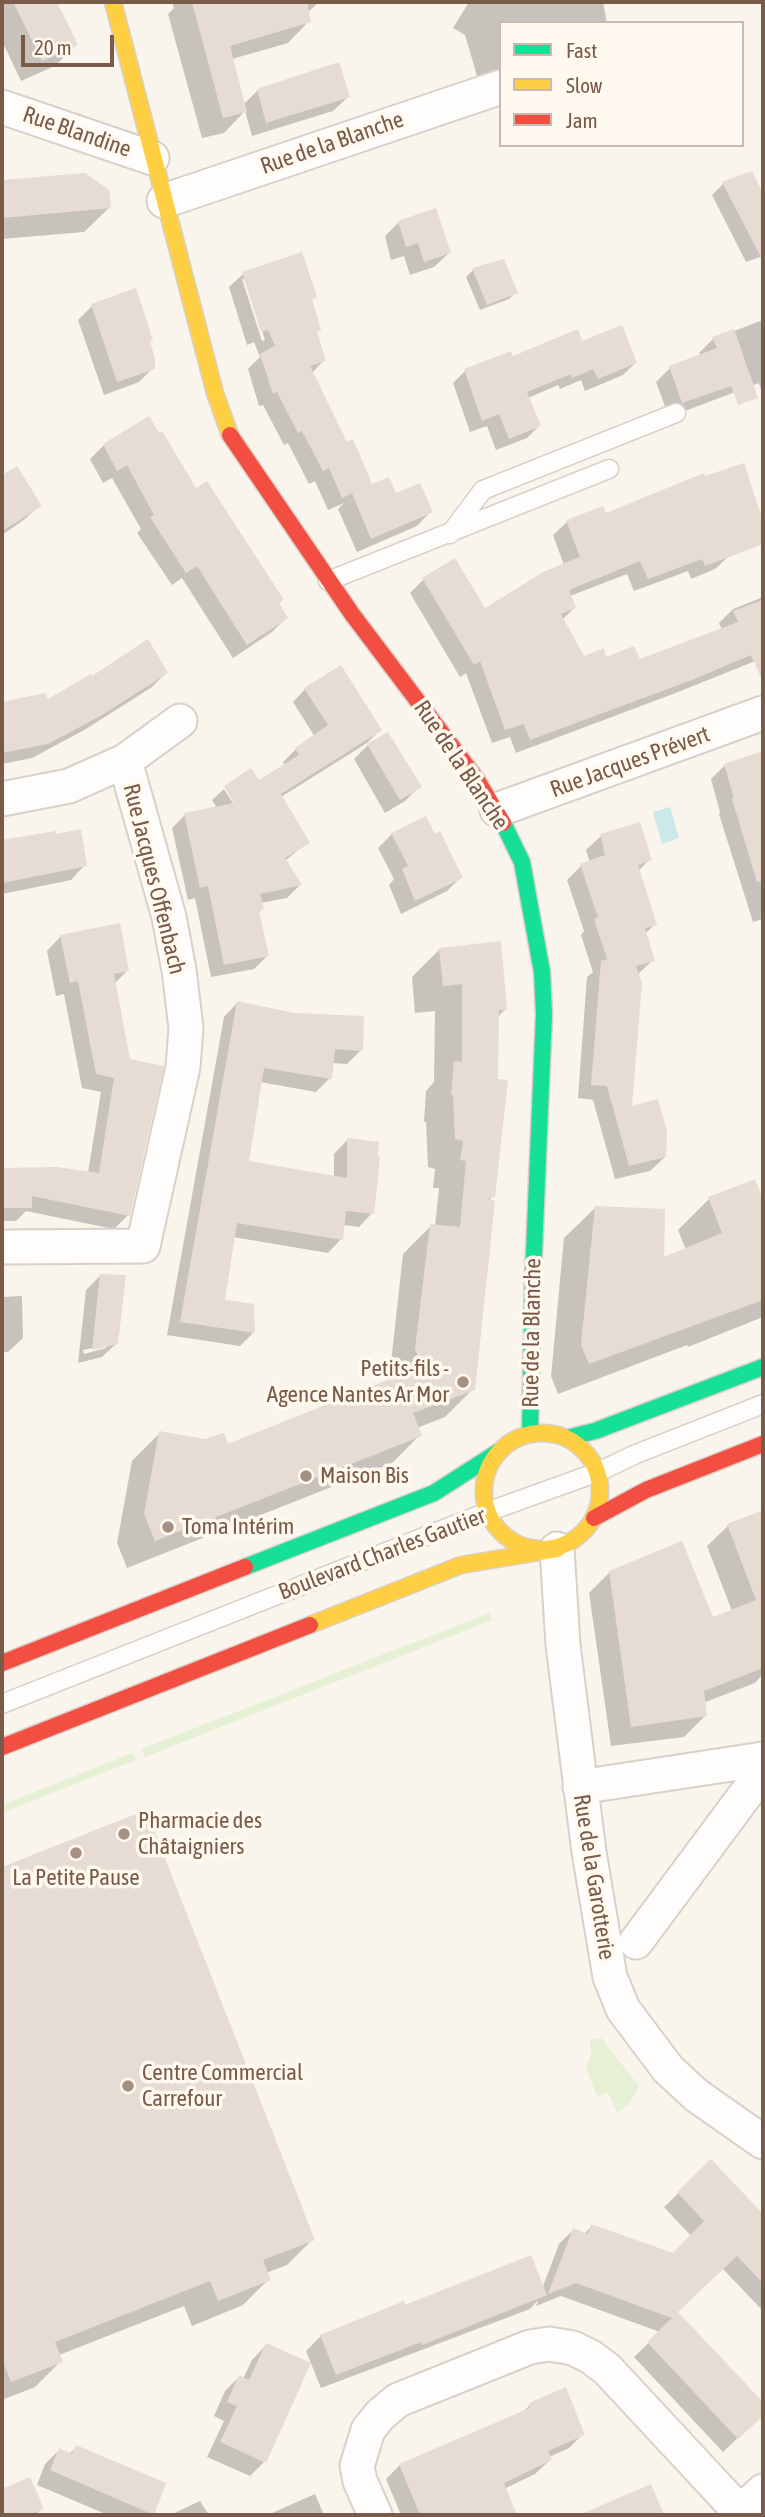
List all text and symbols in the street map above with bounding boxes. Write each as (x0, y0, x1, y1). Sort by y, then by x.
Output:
scale bar (24, 21, 117, 65)
legend (499, 21, 744, 147)
text: 20 m (34, 35, 72, 59)
text: Fast (566, 38, 597, 62)
text: Slow (566, 73, 602, 97)
street label: Rue Blandine (19, 101, 135, 163)
street label: Rue de la Blanche (257, 106, 407, 180)
text: Jam (566, 108, 598, 132)
street label: Rue de la Blanche (408, 695, 514, 835)
street label: Rue Jacques Prévert (547, 720, 713, 804)
street label: Rue Jacques Offenbach (117, 781, 191, 977)
street label: Rue de la Blanche (517, 1258, 547, 1408)
place label: Petits-fils - Agence Nantes Ar Mor (267, 1355, 449, 1409)
marker: Petits-fils - Agence Nantes Ar Mor (455, 1374, 471, 1390)
place label: Maison Bis (320, 1462, 409, 1490)
marker: Maison Bis (298, 1468, 314, 1484)
street label: Boulevard Charles Gautier (275, 1502, 489, 1606)
place label: Toma Intérim (182, 1513, 294, 1541)
marker: Toma Intérim (160, 1519, 176, 1535)
street label: Rue de la Garotterie (567, 1792, 621, 1962)
place label: Pharmacie des Châtaigniers (138, 1807, 262, 1861)
marker: Pharmacie des Châtaigniers (116, 1826, 132, 1842)
marker: La Petite Pause (68, 1845, 84, 1861)
place label: La Petite Pause (12, 1864, 140, 1892)
place label: Centre Commercial Carrefour (142, 2059, 303, 2113)
marker: Centre Commercial Carrefour (120, 2078, 136, 2094)

